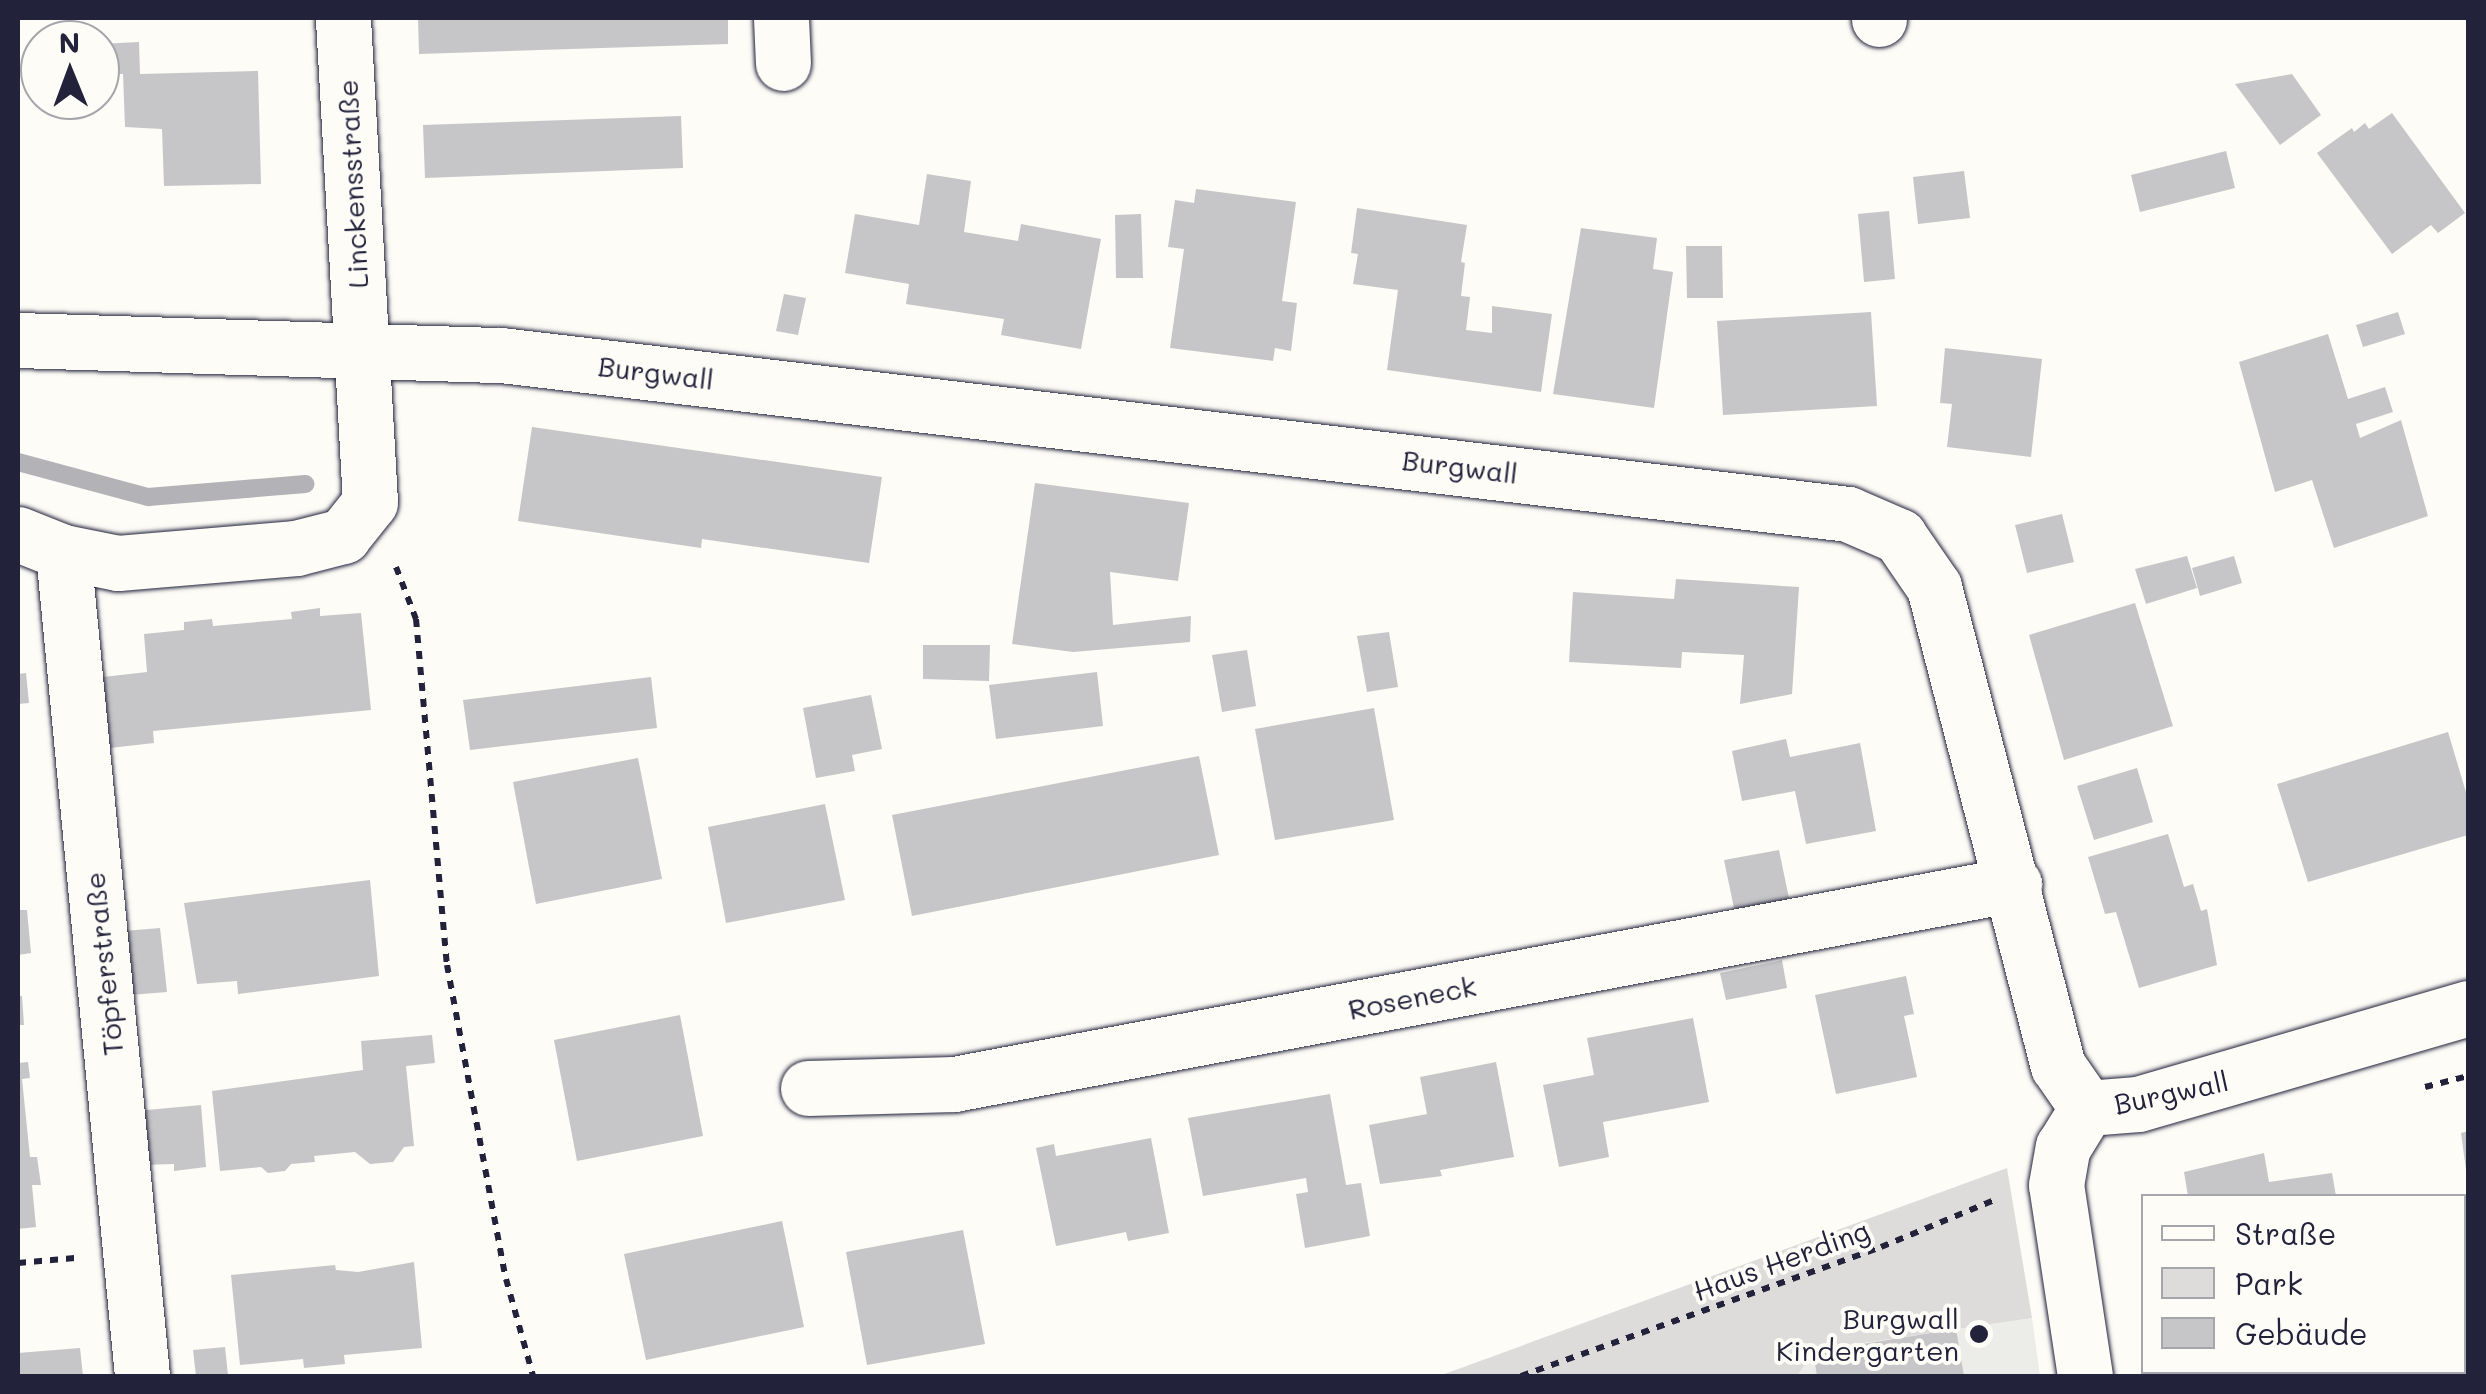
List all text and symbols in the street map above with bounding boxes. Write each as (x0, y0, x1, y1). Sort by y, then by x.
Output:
north arrow (20, 20, 120, 120)
text: N (59, 24, 80, 60)
street label: Linckensstraße (330, 79, 374, 289)
street label: Burgwall (596, 348, 716, 396)
street label: Burgwall (1400, 442, 1520, 490)
street label: Töpferstraße (77, 871, 129, 1057)
street label: Roseneck (1345, 968, 1479, 1026)
street label: Burgwall (2111, 1063, 2231, 1121)
legend (2141, 1194, 2466, 1374)
street label: Haus Herding (1688, 1213, 1874, 1307)
text: Straße (2235, 1213, 2336, 1253)
text: Park (2235, 1263, 2303, 1303)
place label: Burgwall Kindergarten (1776, 1301, 1959, 1367)
text: Gebäude (2235, 1313, 2368, 1353)
marker: Burgwall Kindergarten (1968, 1323, 1990, 1345)

